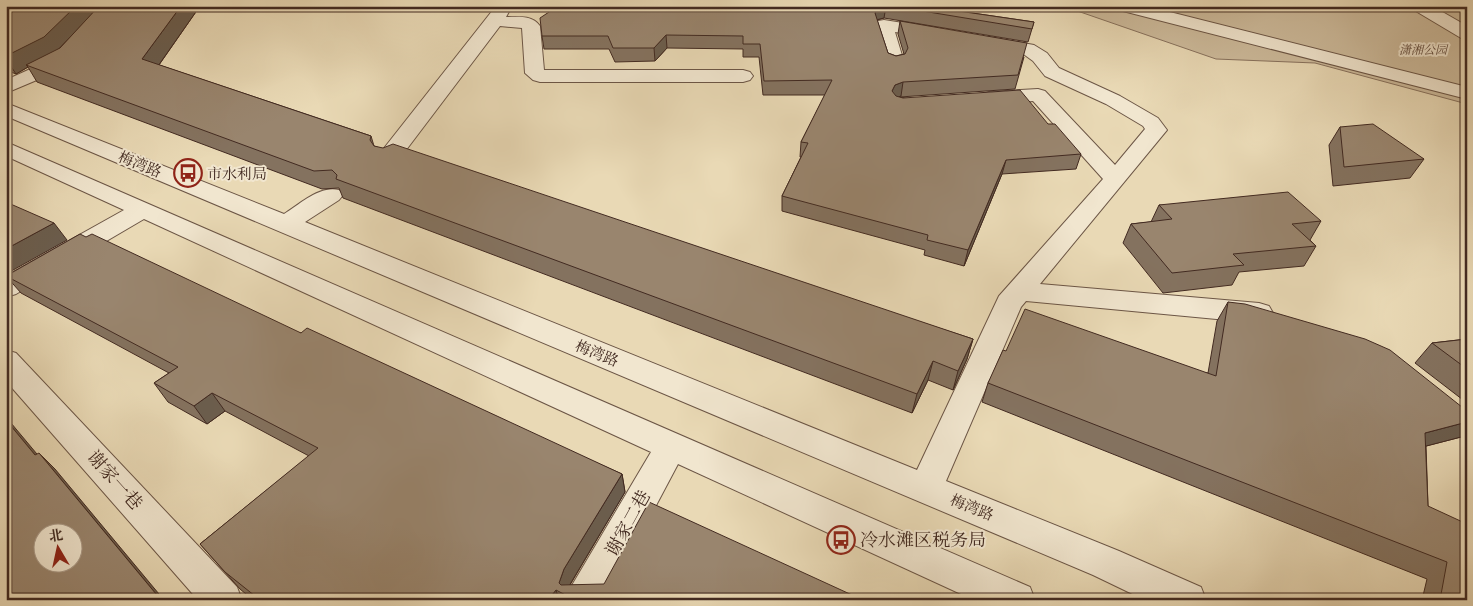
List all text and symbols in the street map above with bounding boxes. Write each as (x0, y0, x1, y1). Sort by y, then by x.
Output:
park label: 潇湘公园 (1399, 42, 1449, 57)
street label: 梅湾路 (116, 147, 164, 181)
bus stop icon: 市水利局 (173, 158, 203, 188)
place label: 市水利局 (207, 164, 267, 183)
street label: 梅湾路 (573, 336, 621, 370)
street label: 谢家一巷 (83, 446, 147, 514)
street label: 谢家二巷 (601, 486, 655, 560)
street label: 梅湾路 (948, 490, 996, 524)
north arrow (32, 524, 82, 574)
text: 北 (48, 525, 64, 545)
bus stop icon: 冷水滩区税务局 (826, 525, 856, 555)
place label: 冷水滩区税务局 (860, 529, 986, 551)

